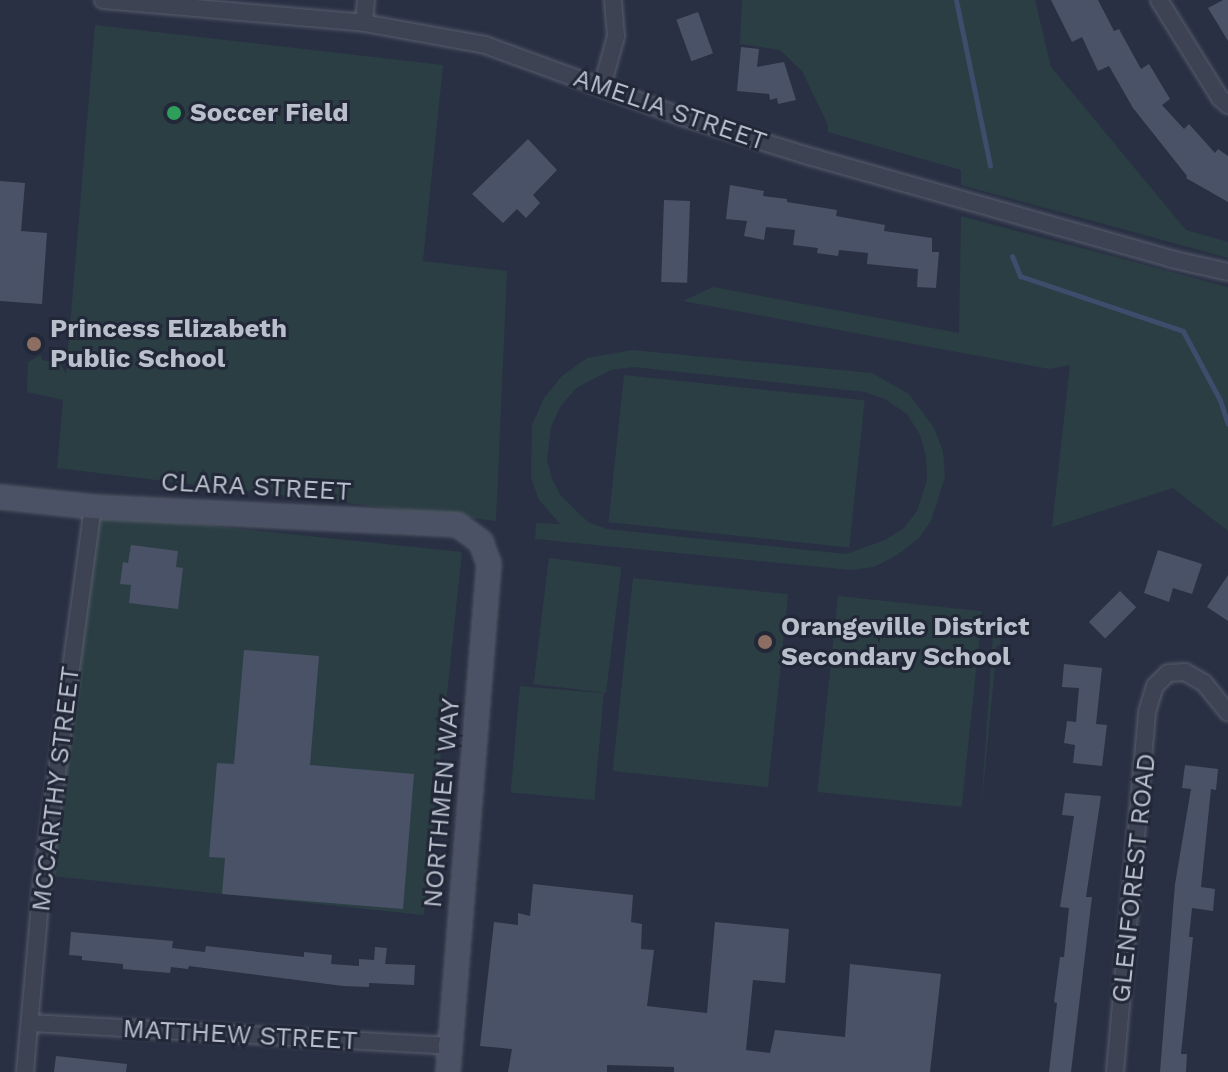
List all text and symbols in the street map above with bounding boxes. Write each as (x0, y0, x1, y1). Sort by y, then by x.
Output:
street label: AMELIA STREET (569, 62, 771, 158)
place label: Soccer Field (190, 97, 349, 129)
marker: Soccer Field (165, 104, 183, 122)
place label: Princess Elizabeth Public School (50, 313, 287, 374)
marker: Princess Elizabeth Public School (25, 335, 43, 353)
street label: CLARA STREET (160, 466, 352, 508)
place label: Orangeville District Secondary School (781, 611, 1029, 672)
marker: Orangeville District Secondary School (756, 633, 774, 651)
street label: MCCARTHY STREET (25, 664, 87, 914)
street label: NORTHMEN WAY (417, 696, 467, 910)
street label: GLENFOREST ROAD (1105, 751, 1163, 1005)
street label: MATTHEW STREET (121, 1013, 359, 1057)

